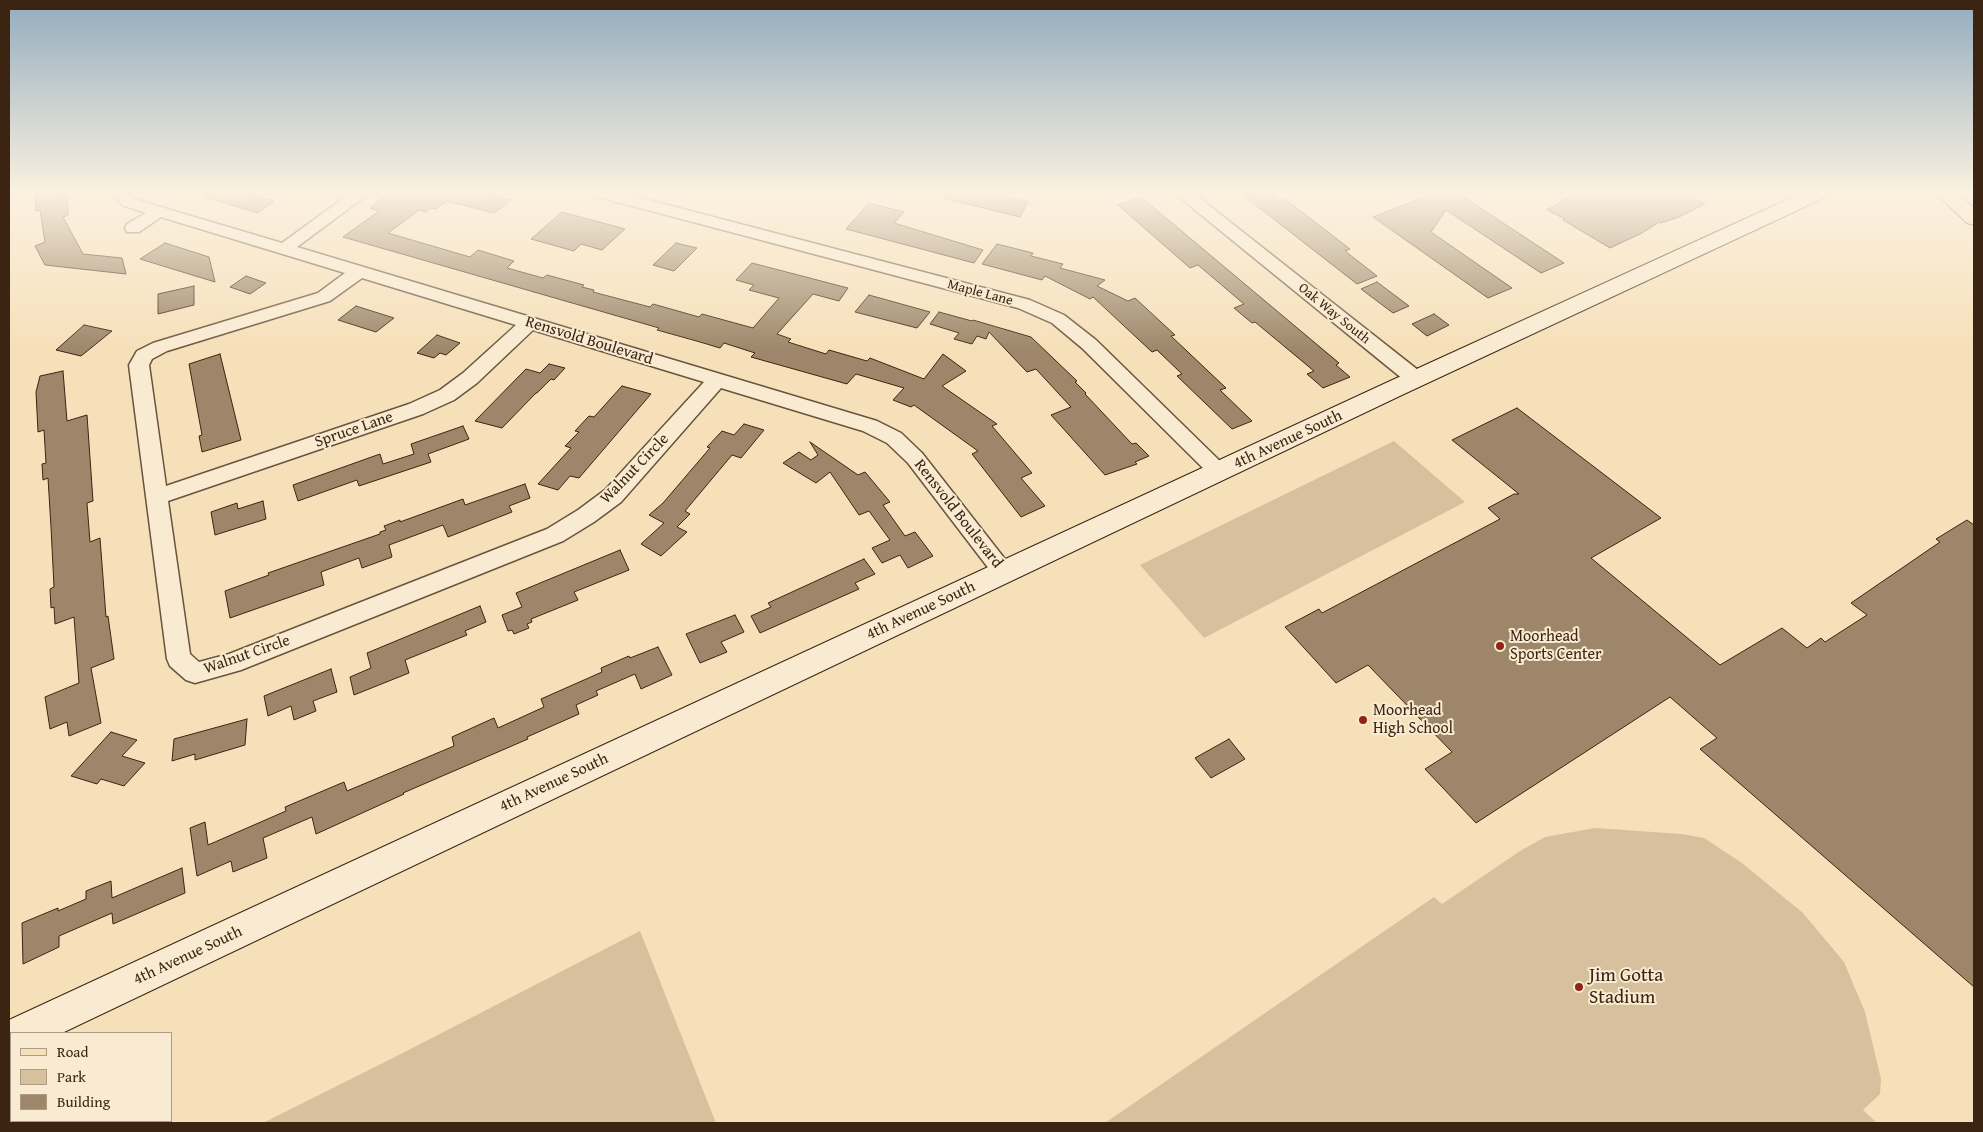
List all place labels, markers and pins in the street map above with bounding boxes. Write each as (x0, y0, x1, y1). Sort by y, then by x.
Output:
place label: Moorhead Sports Center (1510, 627, 1602, 665)
marker: Moorhead Sports Center (1494, 640, 1506, 652)
place label: Moorhead High School (1373, 701, 1453, 739)
marker: Moorhead High School (1357, 714, 1369, 726)
place label: Jim Gotta Stadium (1589, 965, 1663, 1009)
marker: Jim Gotta Stadium (1573, 981, 1585, 993)

